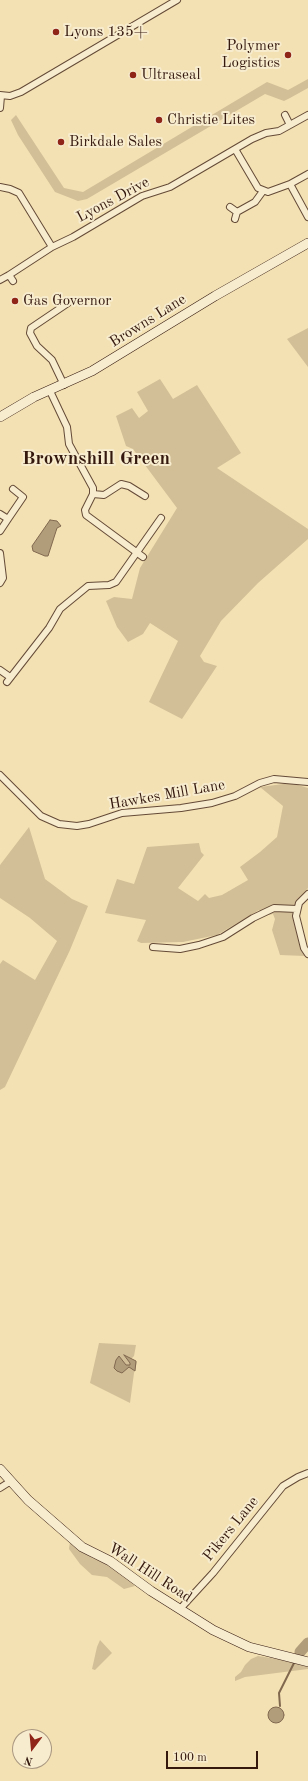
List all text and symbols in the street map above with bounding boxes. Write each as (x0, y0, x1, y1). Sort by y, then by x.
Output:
place label: Lyons 135+ (64, 23, 148, 41)
marker: Lyons 135+ (51, 27, 61, 37)
place label: Polymer Logistics (222, 37, 280, 72)
marker: Polymer Logistics (283, 50, 293, 60)
place label: Ultraseal (141, 66, 200, 84)
marker: Ultraseal (128, 70, 138, 80)
place label: Christie Lites (167, 111, 255, 129)
marker: Christie Lites (154, 115, 164, 125)
place label: Birkdale Sales (69, 133, 162, 151)
marker: Birkdale Sales (56, 137, 66, 147)
street label: Lyons Drive (74, 173, 152, 227)
street label: Browns Lane (107, 290, 189, 352)
place label: Gas Governor (23, 292, 111, 310)
marker: Gas Governor (10, 296, 20, 306)
district label: Brownshill Green (22, 448, 170, 470)
street label: Hawkes Mill Lane (108, 776, 226, 814)
street label: Pikers Lane (199, 1493, 263, 1565)
street label: Wall Hill Road (105, 1539, 195, 1607)
north arrow (12, 1729, 52, 1769)
scale bar (168, 1743, 260, 1769)
text: 100 m (173, 1752, 207, 1764)
text: N (23, 1754, 34, 1767)

